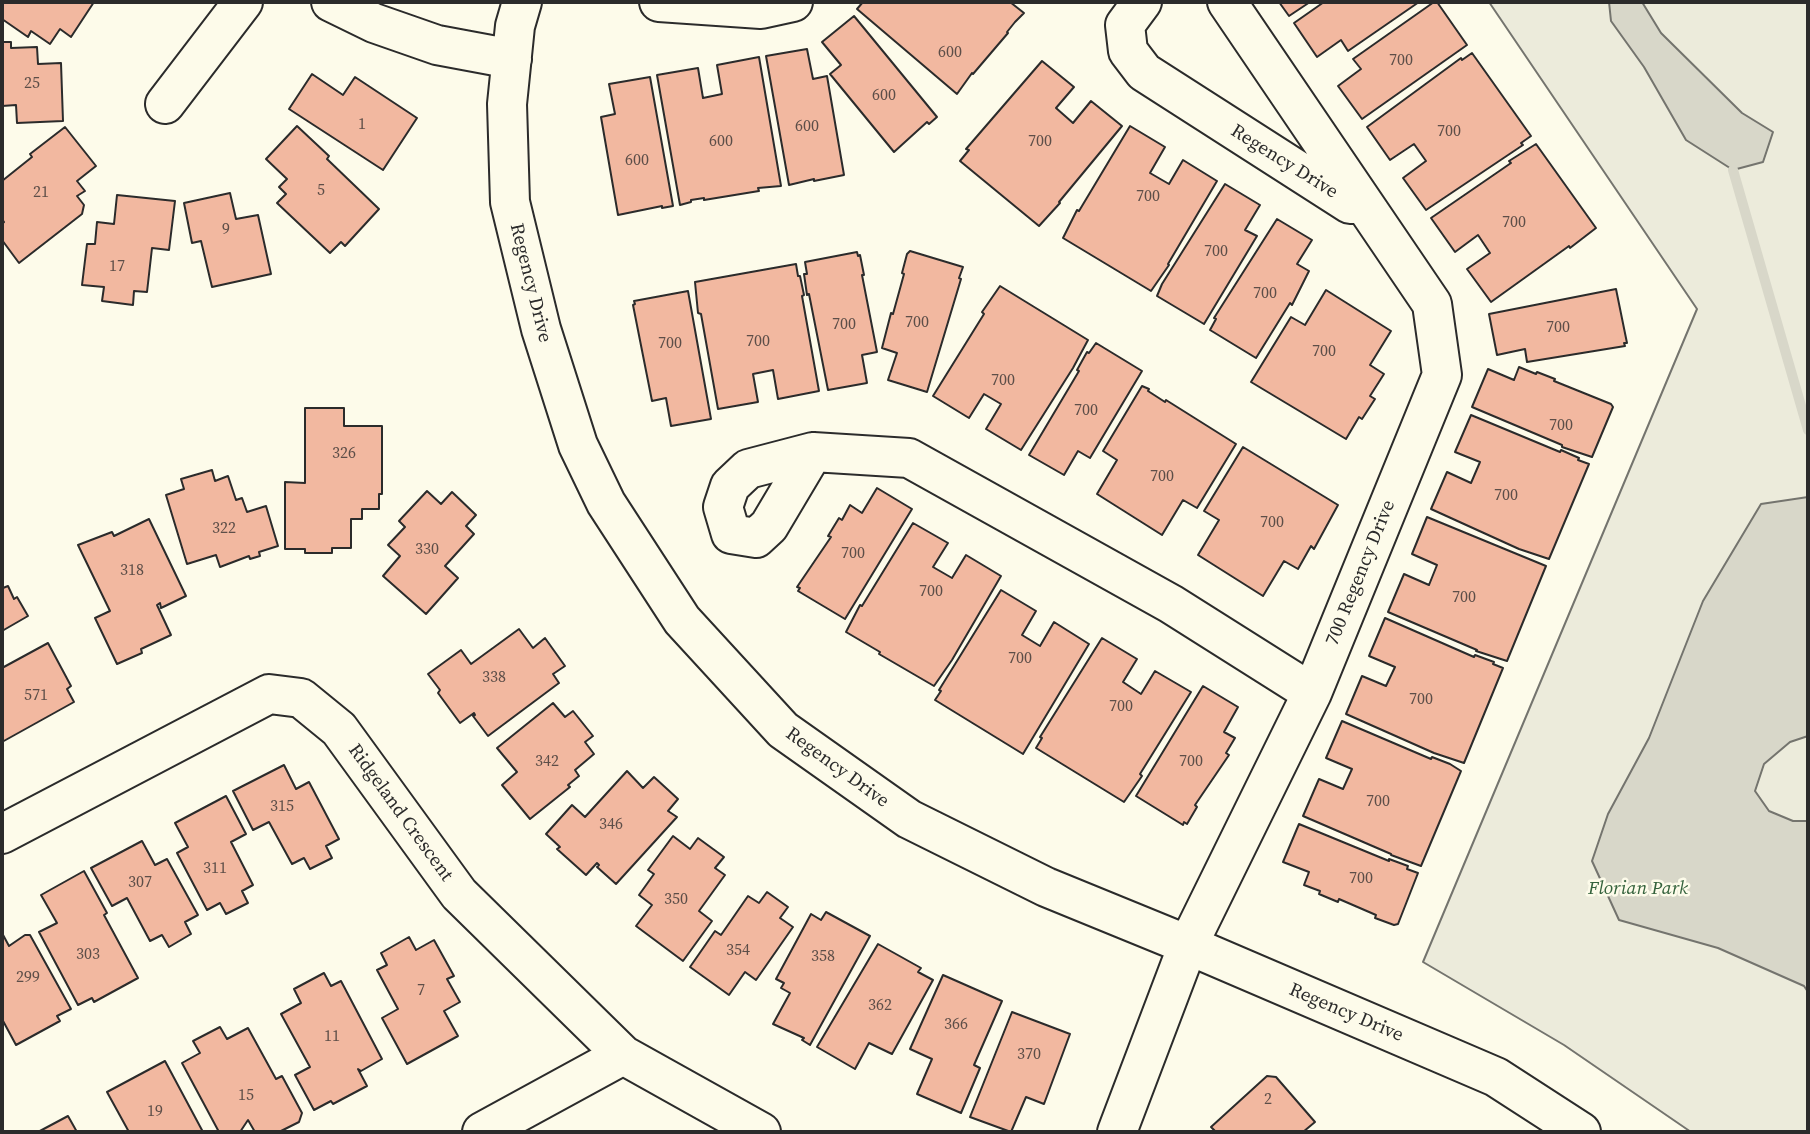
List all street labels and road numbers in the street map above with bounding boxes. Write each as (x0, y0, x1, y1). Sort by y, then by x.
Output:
street label: Regency Drive (1226, 120, 1342, 204)
street label: Regency Drive (504, 221, 556, 345)
street label: 700 Regency Drive (1321, 497, 1401, 649)
street label: Regency Drive (781, 723, 893, 813)
street label: Ridgeland Crescent (343, 740, 457, 886)
street label: Regency Drive (1285, 979, 1407, 1047)

